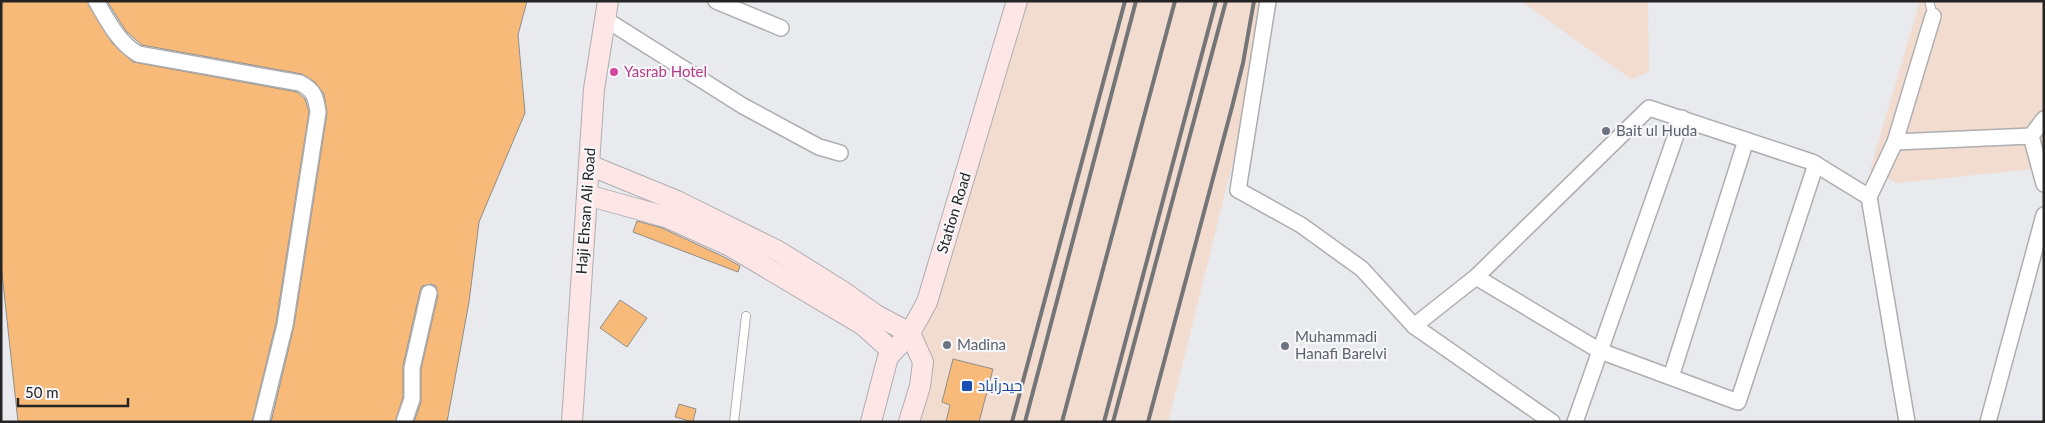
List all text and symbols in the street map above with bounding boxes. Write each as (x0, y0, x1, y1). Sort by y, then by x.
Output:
place label: Yasrab Hotel (624, 62, 707, 80)
marker: Yasrab Hotel (608, 66, 620, 78)
place label: Bait ul Huda (1616, 121, 1697, 139)
marker: Bait ul Huda (1600, 125, 1612, 137)
street label: Haji Ehsan Ali Road (572, 147, 598, 275)
street label: Station Road (932, 170, 974, 255)
place label: Muhammadi Hanafi Barelvi (1295, 327, 1387, 362)
place label: Madina (957, 335, 1006, 353)
marker: Madina (941, 339, 953, 351)
marker: Muhammadi Hanafi Barelvi (1279, 340, 1291, 352)
scale bar (18, 376, 128, 408)
place label: حیدرآباد (978, 376, 1022, 395)
marker: حیدرآباد (960, 379, 974, 393)
text: 50 m (25, 383, 59, 401)

